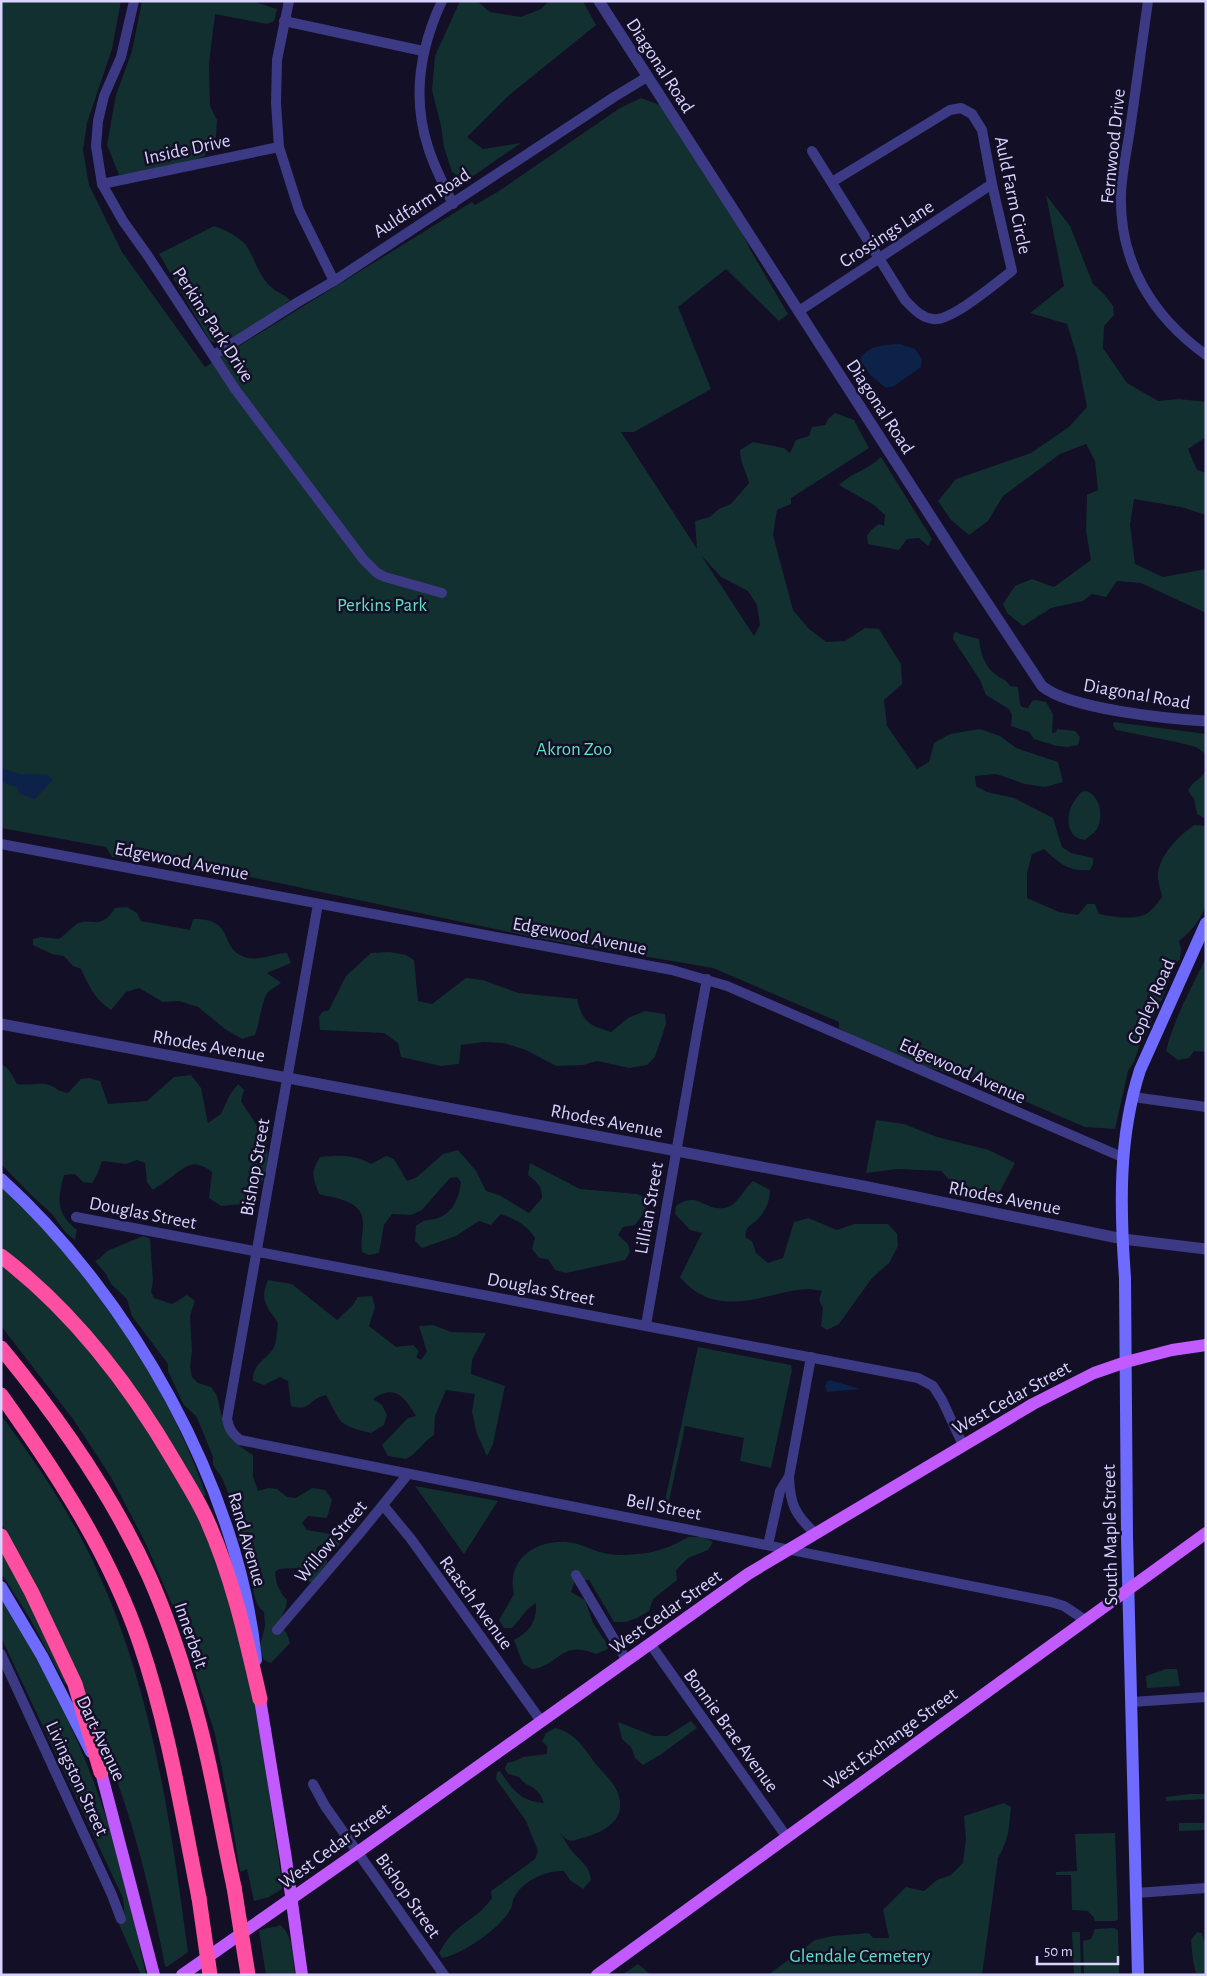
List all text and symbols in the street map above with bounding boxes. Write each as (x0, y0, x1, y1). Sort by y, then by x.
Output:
street label: Diagonal Road (622, 15, 697, 117)
street label: Fernwood Drive (1098, 88, 1129, 205)
street label: Inside Drive (142, 131, 232, 168)
street label: Auld Farm Circle (991, 135, 1034, 256)
street label: Auldfarm Road (370, 165, 474, 242)
street label: Crossings Lane (836, 197, 937, 272)
street label: Perkins Park Drive (169, 264, 257, 386)
street label: Diagonal Road (842, 356, 917, 458)
park label: Perkins Park (337, 596, 427, 615)
street label: Diagonal Road (1082, 676, 1192, 713)
park label: Akron Zoo (536, 740, 612, 759)
street label: Edgewood Avenue (113, 839, 250, 884)
street label: Edgewood Avenue (511, 914, 648, 959)
street label: Copley Road (1124, 956, 1179, 1047)
street label: Rhodes Avenue (151, 1027, 266, 1066)
street label: Edgewood Avenue (896, 1035, 1028, 1108)
street label: Rhodes Avenue (549, 1101, 664, 1142)
street label: Bishop Street (238, 1117, 273, 1217)
street label: Lillian Street (632, 1161, 667, 1256)
street label: Rhodes Avenue (947, 1178, 1062, 1219)
street label: Douglas Street (87, 1194, 198, 1233)
street label: Douglas Street (485, 1270, 596, 1309)
street label: West Cedar Street (949, 1358, 1074, 1439)
street label: South Maple Street (1100, 1464, 1121, 1606)
street label: Rand Avenue (224, 1490, 269, 1589)
street label: Bell Street (625, 1491, 703, 1524)
street label: Willow Street (292, 1497, 371, 1587)
street label: Raasch Avenue (436, 1553, 516, 1653)
street label: West Cedar Street (606, 1567, 725, 1658)
street label: Innerbelt (170, 1600, 211, 1671)
street label: Bonnie Brae Avenue (680, 1666, 782, 1796)
street label: West Exchange Street (821, 1685, 961, 1794)
street label: Dart Avenue (73, 1693, 129, 1784)
street label: Livingston Street (42, 1719, 111, 1839)
street label: West Cedar Street (276, 1800, 394, 1893)
street label: Bishop Street (372, 1850, 444, 1942)
scale bar (1037, 1934, 1118, 1966)
text: 50 m (1044, 1944, 1073, 1959)
park label: Glendale Cemetery (790, 1947, 930, 1966)

